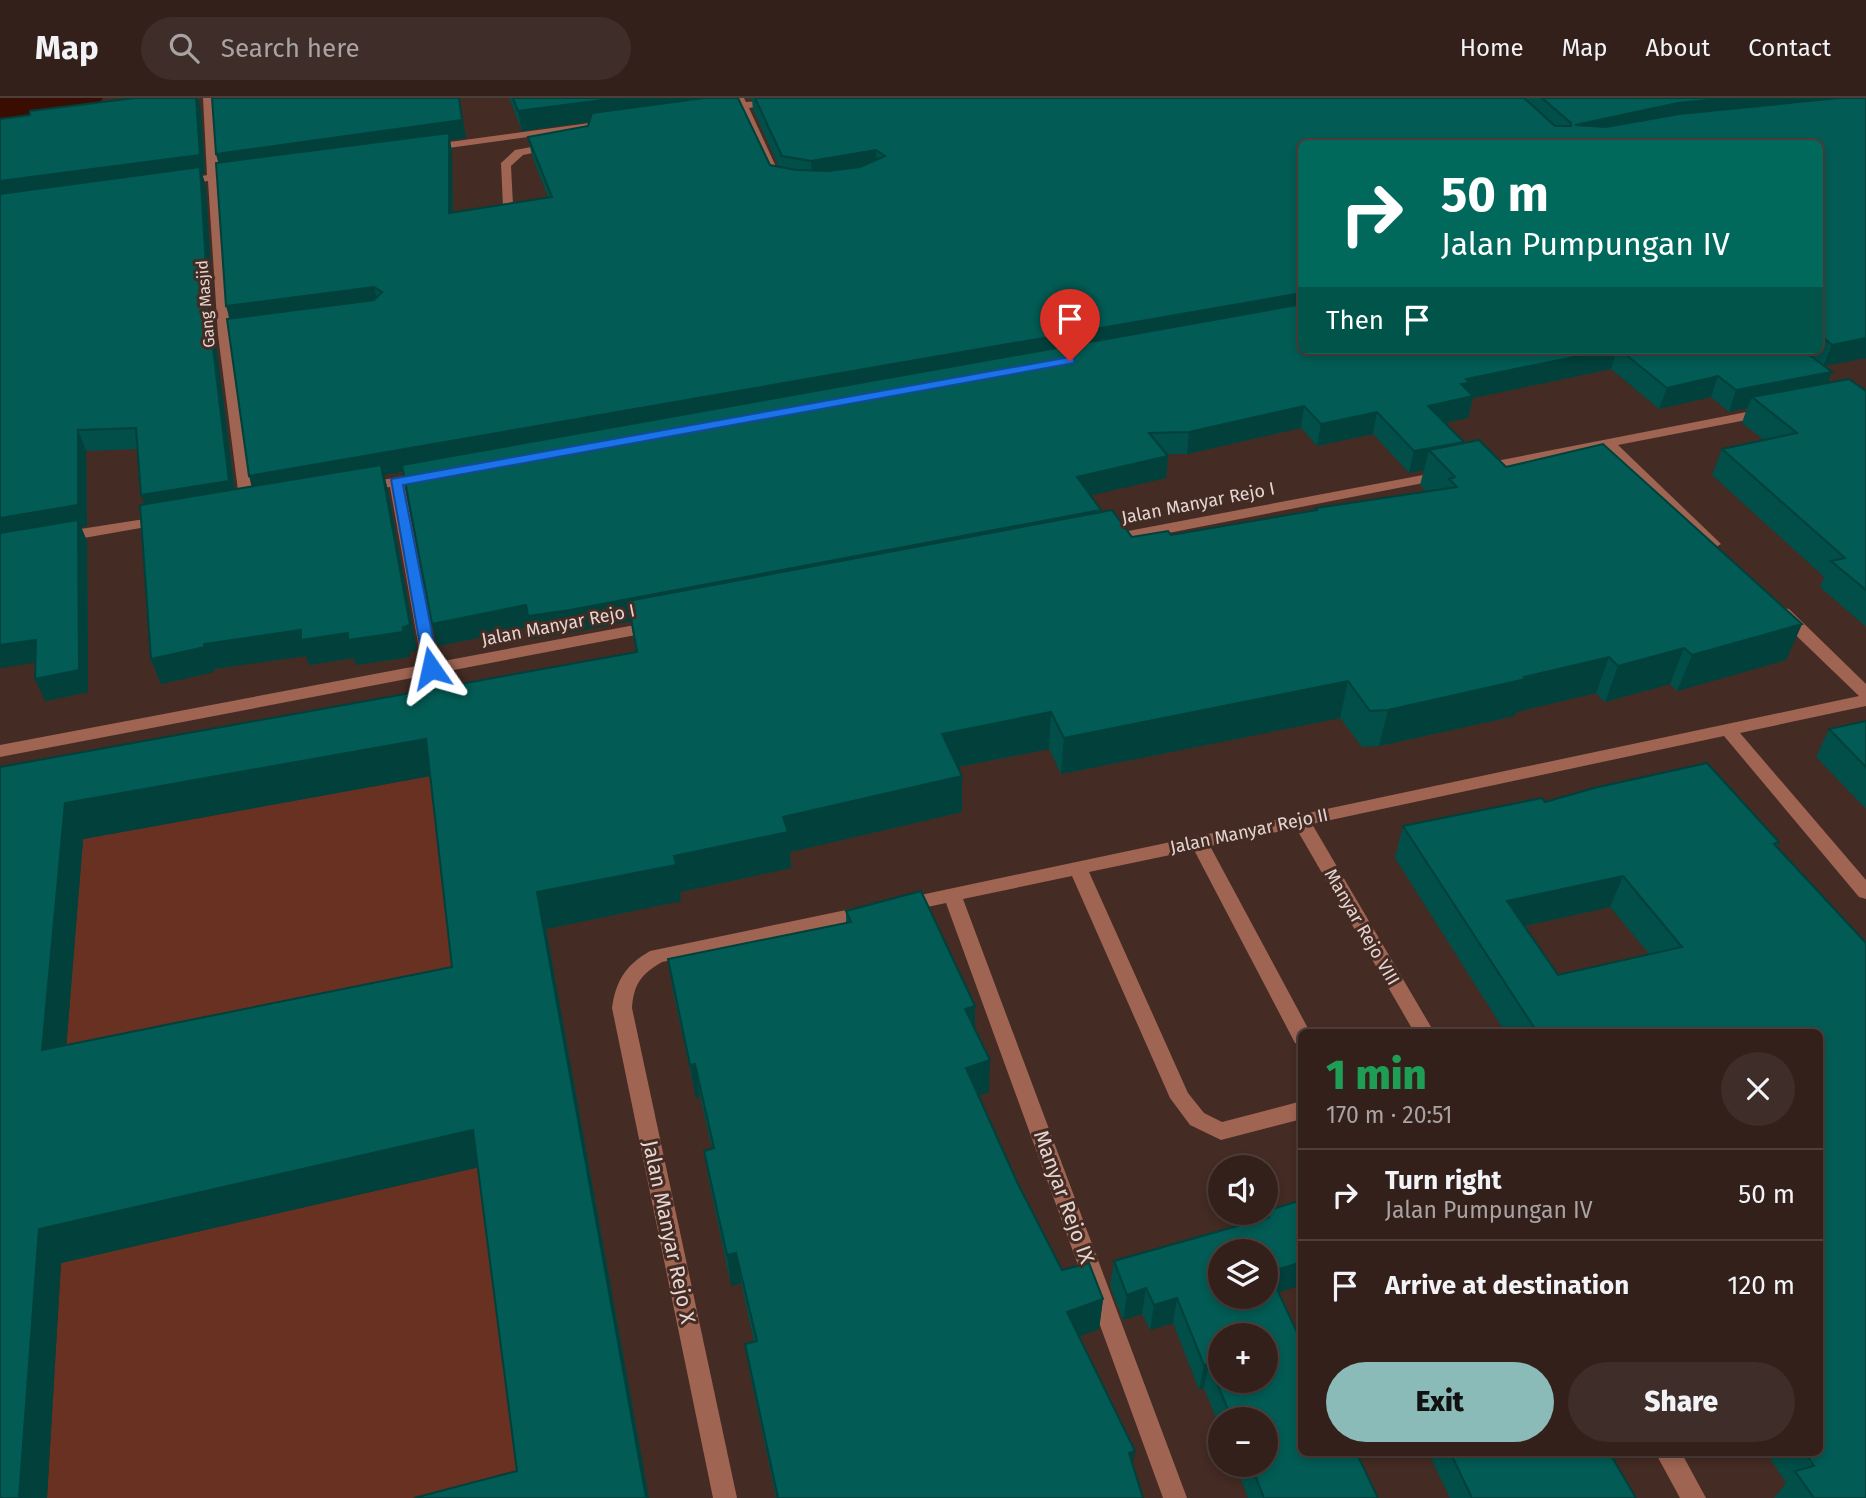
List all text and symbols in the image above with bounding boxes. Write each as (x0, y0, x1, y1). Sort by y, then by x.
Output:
search box (141, 17, 631, 80)
text: Map (35, 28, 99, 68)
icon: search (165, 29, 203, 67)
text: Search here (221, 33, 360, 64)
text: Home (1460, 34, 1524, 62)
text: Map (1562, 34, 1608, 62)
text: About (1646, 34, 1710, 62)
text: Contact (1748, 34, 1831, 62)
text: 50 m (1441, 165, 1549, 224)
icon: right (1326, 168, 1417, 259)
text: Jalan Pumpungan IV (1441, 225, 1730, 263)
street label: Gang Masjid (192, 259, 219, 349)
pin (1040, 289, 1100, 361)
icon: arrive (1051, 300, 1089, 338)
icon: arrive (1398, 301, 1436, 339)
text: Then (1326, 305, 1384, 336)
street label: Jalan Manyar Rejo I (1119, 477, 1277, 529)
street label: Jalan Manyar Rejo I (479, 599, 637, 651)
position arrow (394, 631, 468, 705)
street label: Jalan Manyar Rejo II (1168, 803, 1330, 859)
street label: Manyar Rejo VIII (1320, 865, 1404, 989)
text: 1 min (1326, 1050, 1427, 1100)
button: close (1721, 1052, 1795, 1126)
text: 170 m · 20:51 (1326, 1101, 1452, 1129)
street label: Manyar Rejo IX (1028, 1127, 1100, 1268)
street label: Jalan Manyar Rejo X (637, 1138, 701, 1327)
map controls (1208, 1155, 1278, 1477)
button: sound (1208, 1155, 1278, 1225)
text: Turn right (1385, 1165, 1502, 1196)
icon: right (1326, 1176, 1364, 1214)
text: 50 m (1738, 1179, 1795, 1210)
text: Jalan Pumpungan IV (1385, 1196, 1593, 1224)
button: layers (1208, 1239, 1278, 1309)
icon: arrive (1326, 1267, 1364, 1305)
text: Arrive at destination (1385, 1270, 1629, 1301)
text: 120 m (1727, 1270, 1795, 1301)
button: + (1208, 1323, 1278, 1393)
button: Exit (1326, 1362, 1554, 1442)
button: Share (1568, 1362, 1795, 1442)
button: − (1208, 1407, 1278, 1477)

